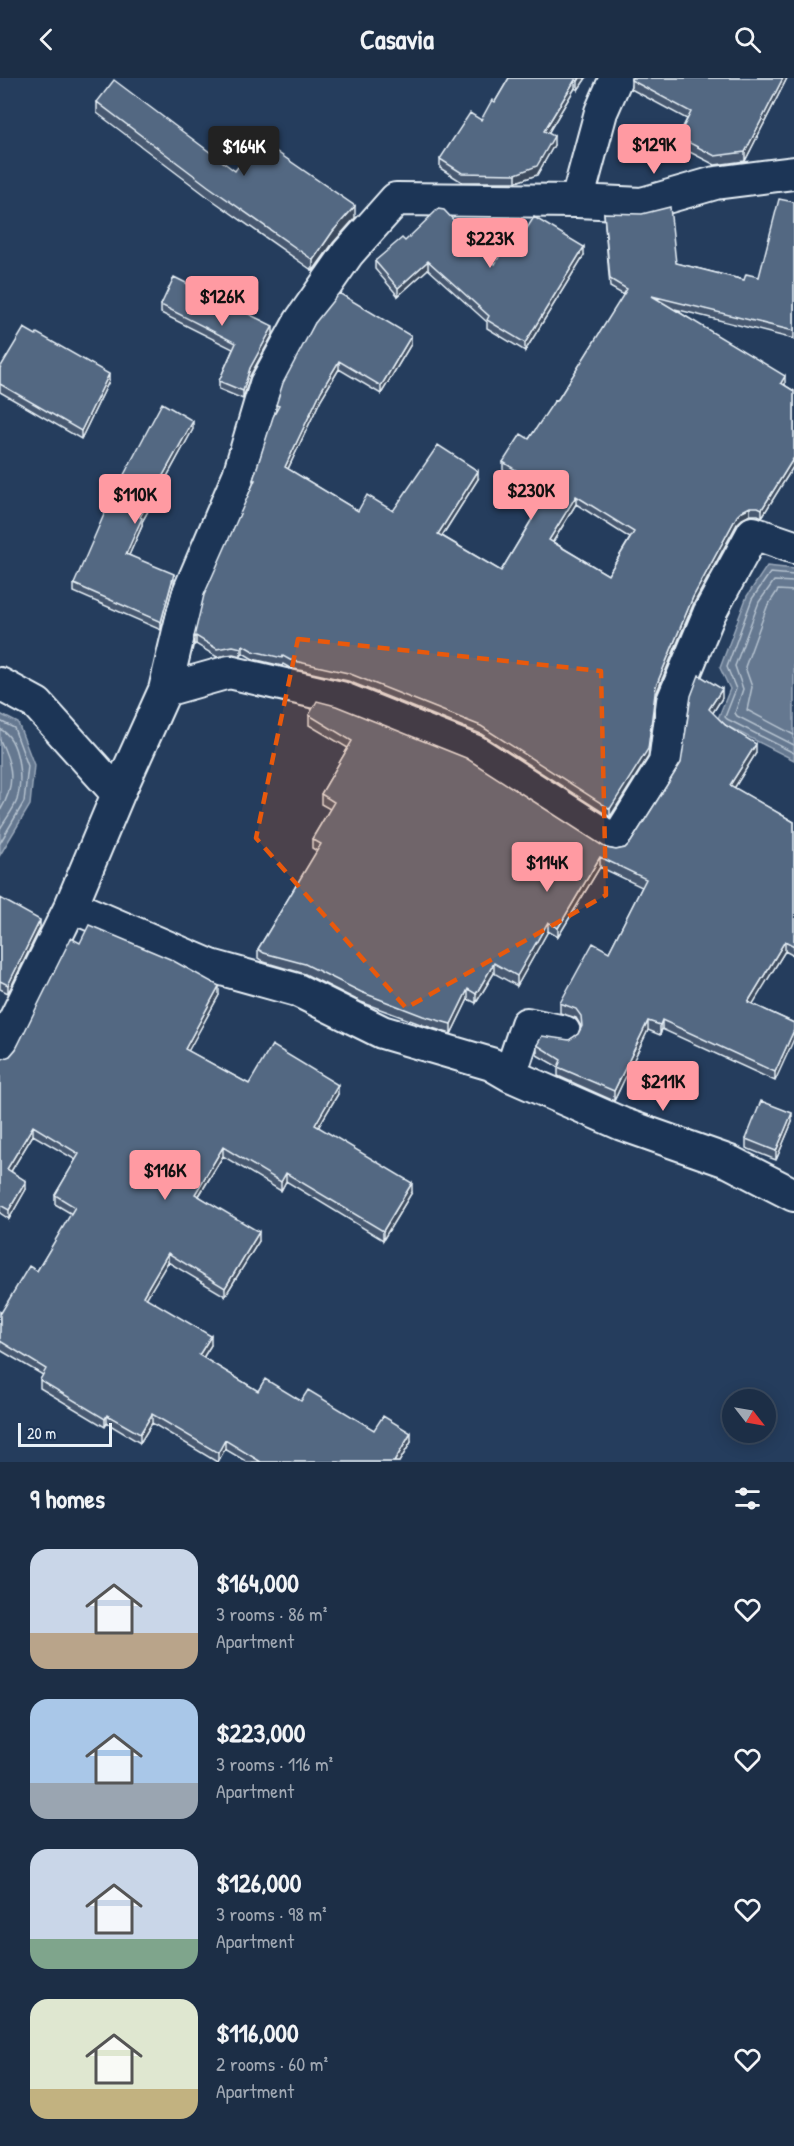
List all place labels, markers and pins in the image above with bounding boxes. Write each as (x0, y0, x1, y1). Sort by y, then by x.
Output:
pin: $129K (612, 124, 696, 175)
pin: $164K (202, 126, 286, 177)
pin: $223K (448, 218, 532, 269)
pin: $126K (180, 276, 264, 327)
pin: $230K (489, 470, 573, 521)
pin: $110K (93, 474, 177, 525)
pin: $114K (505, 842, 589, 893)
pin: $211K (621, 1061, 705, 1112)
pin: $116K (123, 1150, 207, 1201)

